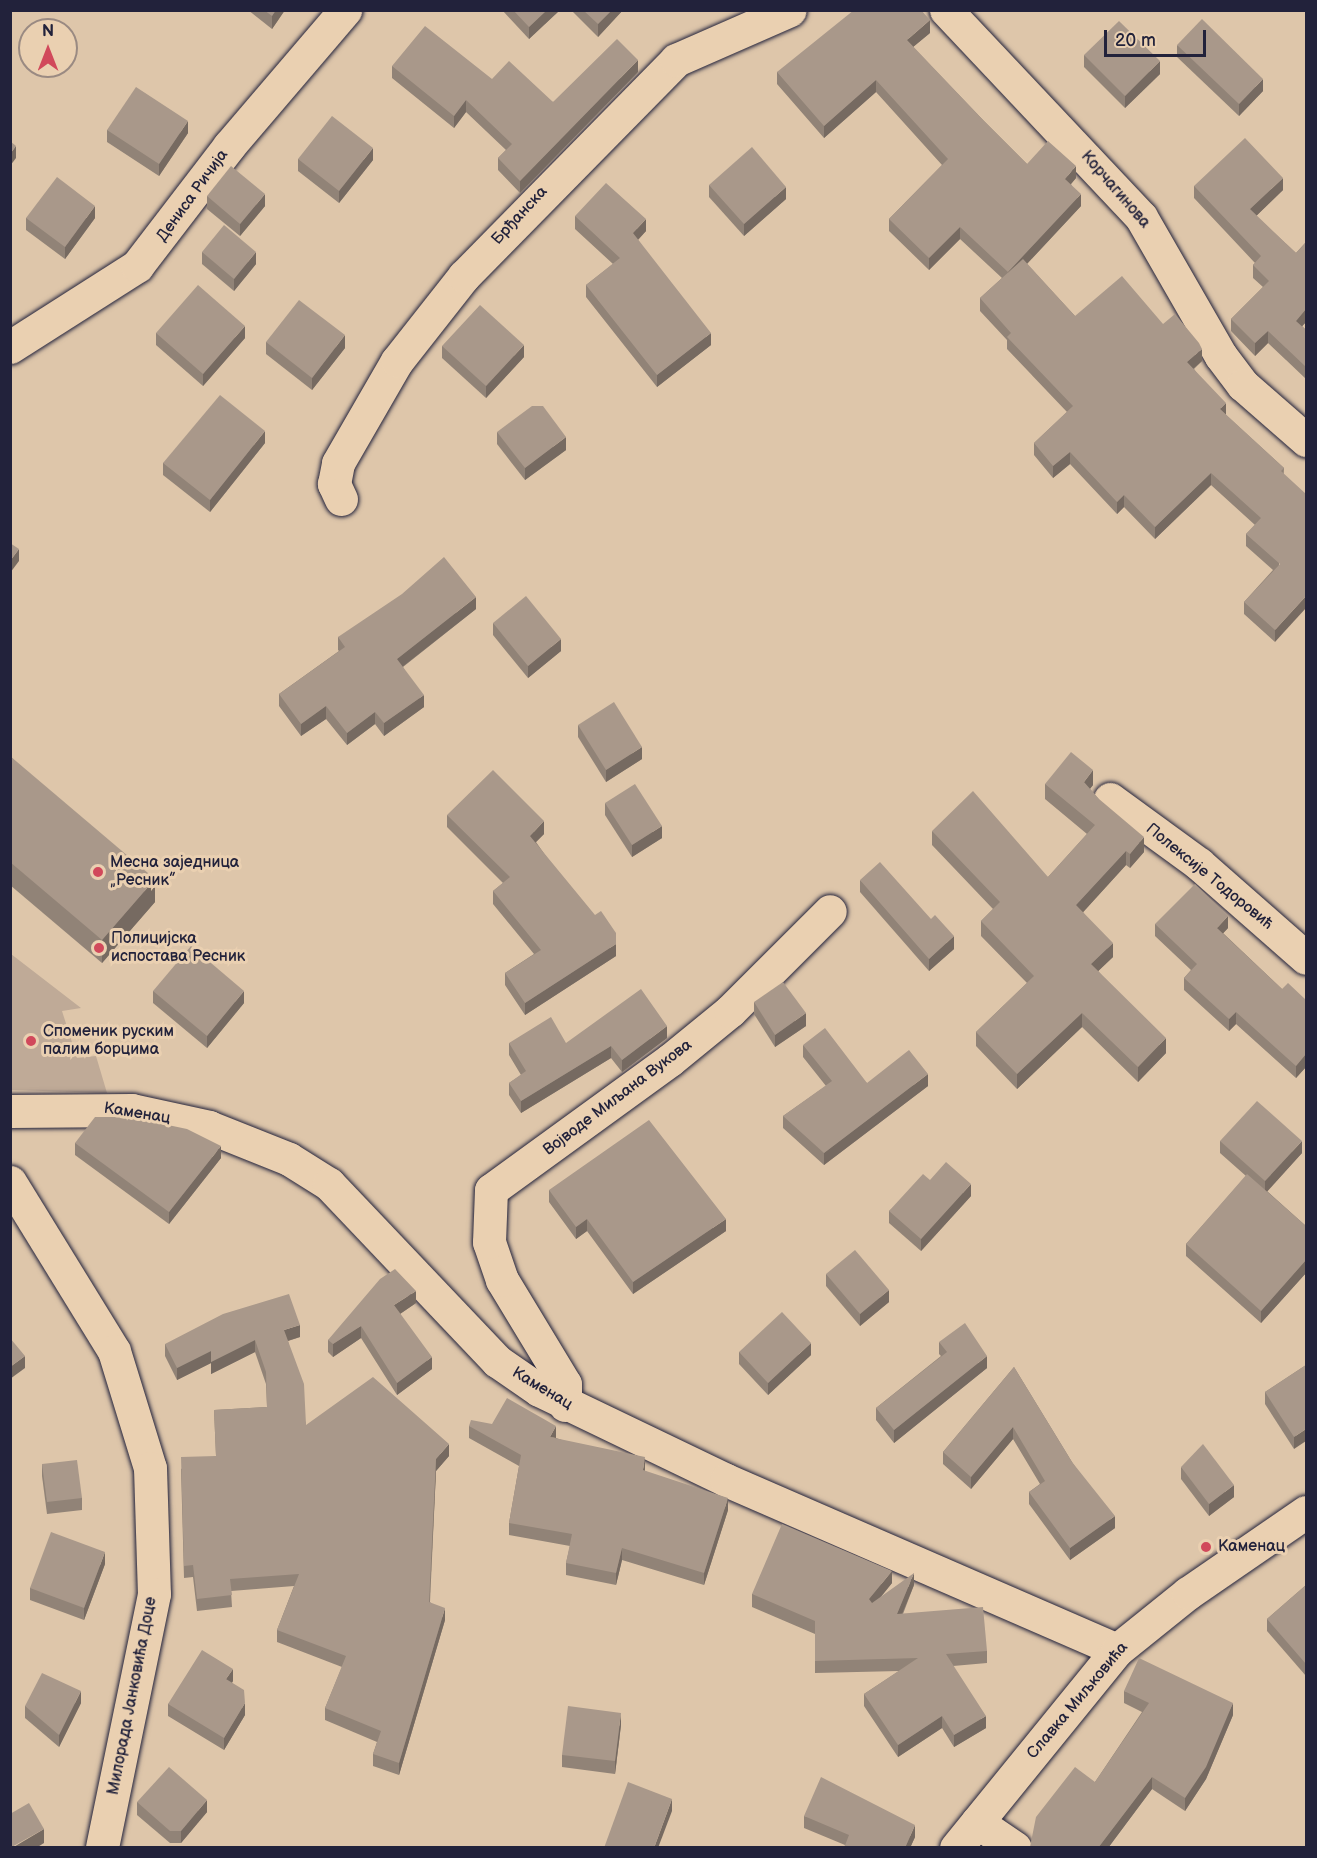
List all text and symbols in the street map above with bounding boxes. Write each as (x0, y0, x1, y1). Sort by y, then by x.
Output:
north arrow (18, 18, 78, 78)
scale bar (1107, 18, 1209, 56)
text: N (42, 22, 54, 41)
text: 20 m (1115, 30, 1156, 51)
street label: Дениса Ричија (153, 146, 233, 246)
street label: Корчагинова (1076, 148, 1154, 232)
street label: Брђанска (488, 183, 552, 249)
street label: Полексије Тодоровић (1142, 820, 1276, 934)
place label: Месна заједница „Ресник” (110, 853, 239, 891)
marker: Месна заједница „Ресник” (91, 865, 105, 879)
place label: Полицијска испостава Ресник (111, 929, 245, 967)
marker: Полицијска испостава Ресник (92, 941, 106, 955)
place label: Споменик руским палим борцима (43, 1022, 174, 1060)
marker: Споменик руским палим борцима (24, 1034, 38, 1048)
street label: Војводе Миљана Вукова (540, 1036, 696, 1160)
street label: Каменац (102, 1099, 172, 1129)
street label: Каменац (508, 1363, 576, 1415)
place label: Каменац (1218, 1537, 1285, 1557)
marker: Каменац (1199, 1540, 1213, 1554)
street label: Милорада Јанковића Доце (104, 1595, 162, 1797)
street label: Славка Миљковића (1024, 1639, 1132, 1763)

